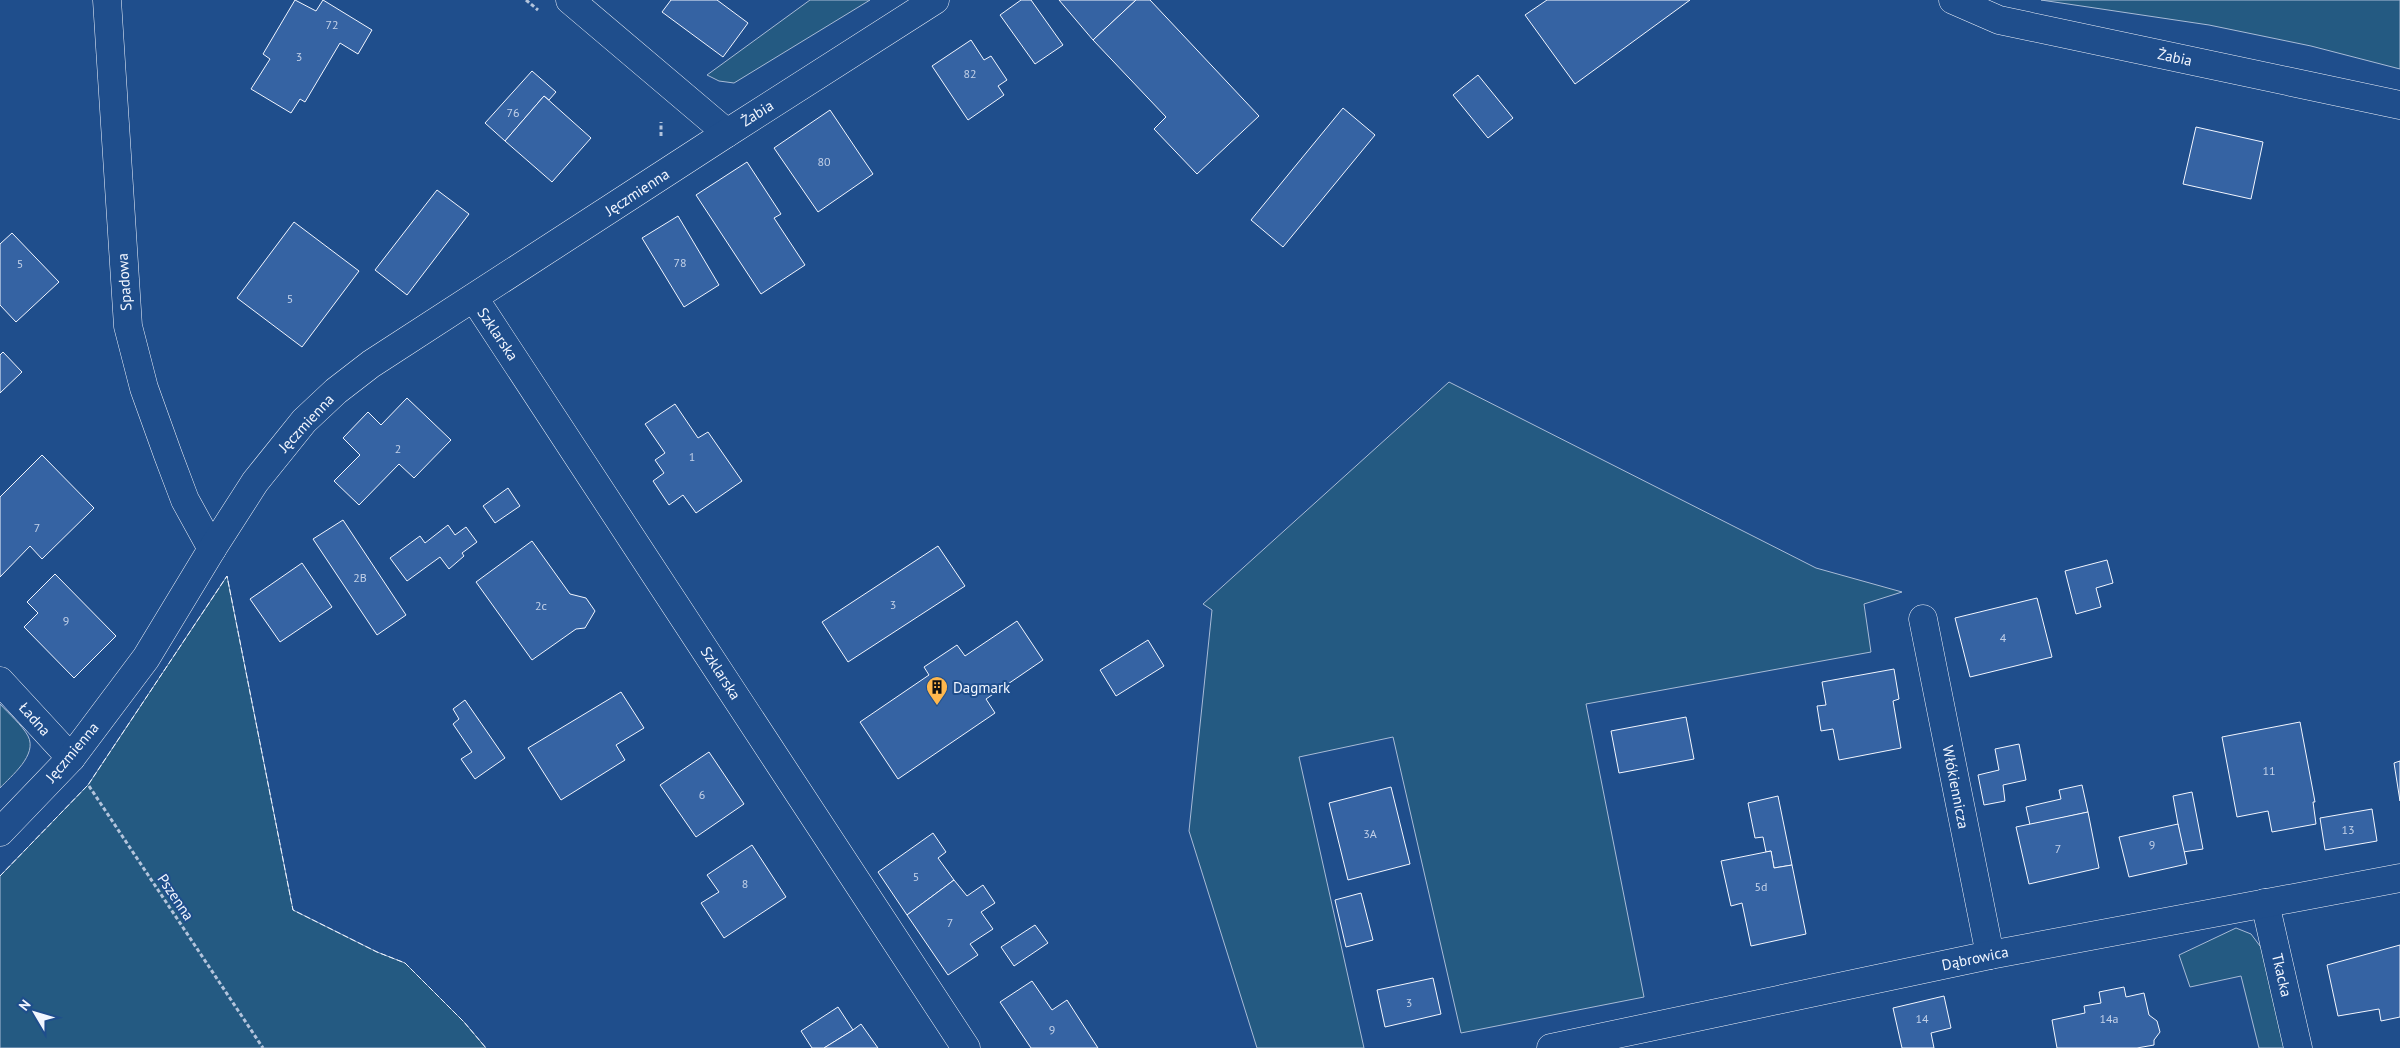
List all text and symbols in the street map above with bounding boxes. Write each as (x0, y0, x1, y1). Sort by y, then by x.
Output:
house number: 72 (325, 17, 339, 32)
street label: Żabia (2156, 44, 2194, 70)
house number: 3 (296, 49, 302, 64)
house number: 82 (963, 66, 977, 81)
street label: Żabia (737, 96, 777, 130)
house number: 76 (506, 105, 520, 120)
house number: 80 (817, 154, 831, 169)
street label: Jęczmienna (600, 164, 673, 220)
street label: Spadowa (113, 252, 135, 312)
house number: 78 (673, 255, 687, 270)
house number: 5 (17, 256, 23, 271)
house number: 5 (287, 291, 293, 306)
street label: Szklarska (473, 304, 523, 364)
street label: Jęczmienna (274, 390, 338, 457)
house number: 2 (395, 441, 401, 456)
house number: 1 (689, 449, 695, 464)
house number: 7 (34, 520, 40, 535)
house number: 2B (353, 570, 367, 585)
house number: 3 (890, 597, 896, 612)
house number: 2c (535, 598, 548, 613)
house number: 9 (63, 613, 69, 628)
house number: 4 (2000, 630, 2007, 645)
street label: Szklarska (697, 643, 745, 703)
building icon: Dagmark (925, 675, 949, 706)
place label: Dagmark (953, 678, 1011, 697)
street label: Ładna (15, 698, 55, 740)
street label: Jęczmienna (41, 718, 103, 787)
street label: Włókiennicza (1939, 744, 1973, 830)
house number: 11 (2262, 763, 2276, 778)
house number: 6 (699, 787, 705, 802)
house number: 13 (2341, 822, 2355, 837)
house number: 3A (1363, 826, 1377, 841)
house number: 9 (2149, 837, 2155, 852)
house number: 7 (2055, 841, 2061, 856)
house number: 5 (913, 869, 919, 884)
street label: Pszenna (154, 870, 198, 924)
house number: 8 (742, 876, 748, 891)
house number: 5d (1755, 879, 1768, 894)
house number: 7 (947, 915, 953, 930)
street label: Dąbrowica (1940, 942, 2010, 974)
street label: Tkacka (2268, 951, 2296, 999)
north arrow (10, 988, 60, 1038)
house number: 3 (1406, 995, 1412, 1010)
text: N (15, 996, 35, 1014)
house number: 14 (1915, 1011, 1929, 1026)
house number: 14a (2099, 1011, 2119, 1026)
house number: 9 (1049, 1022, 1055, 1037)

